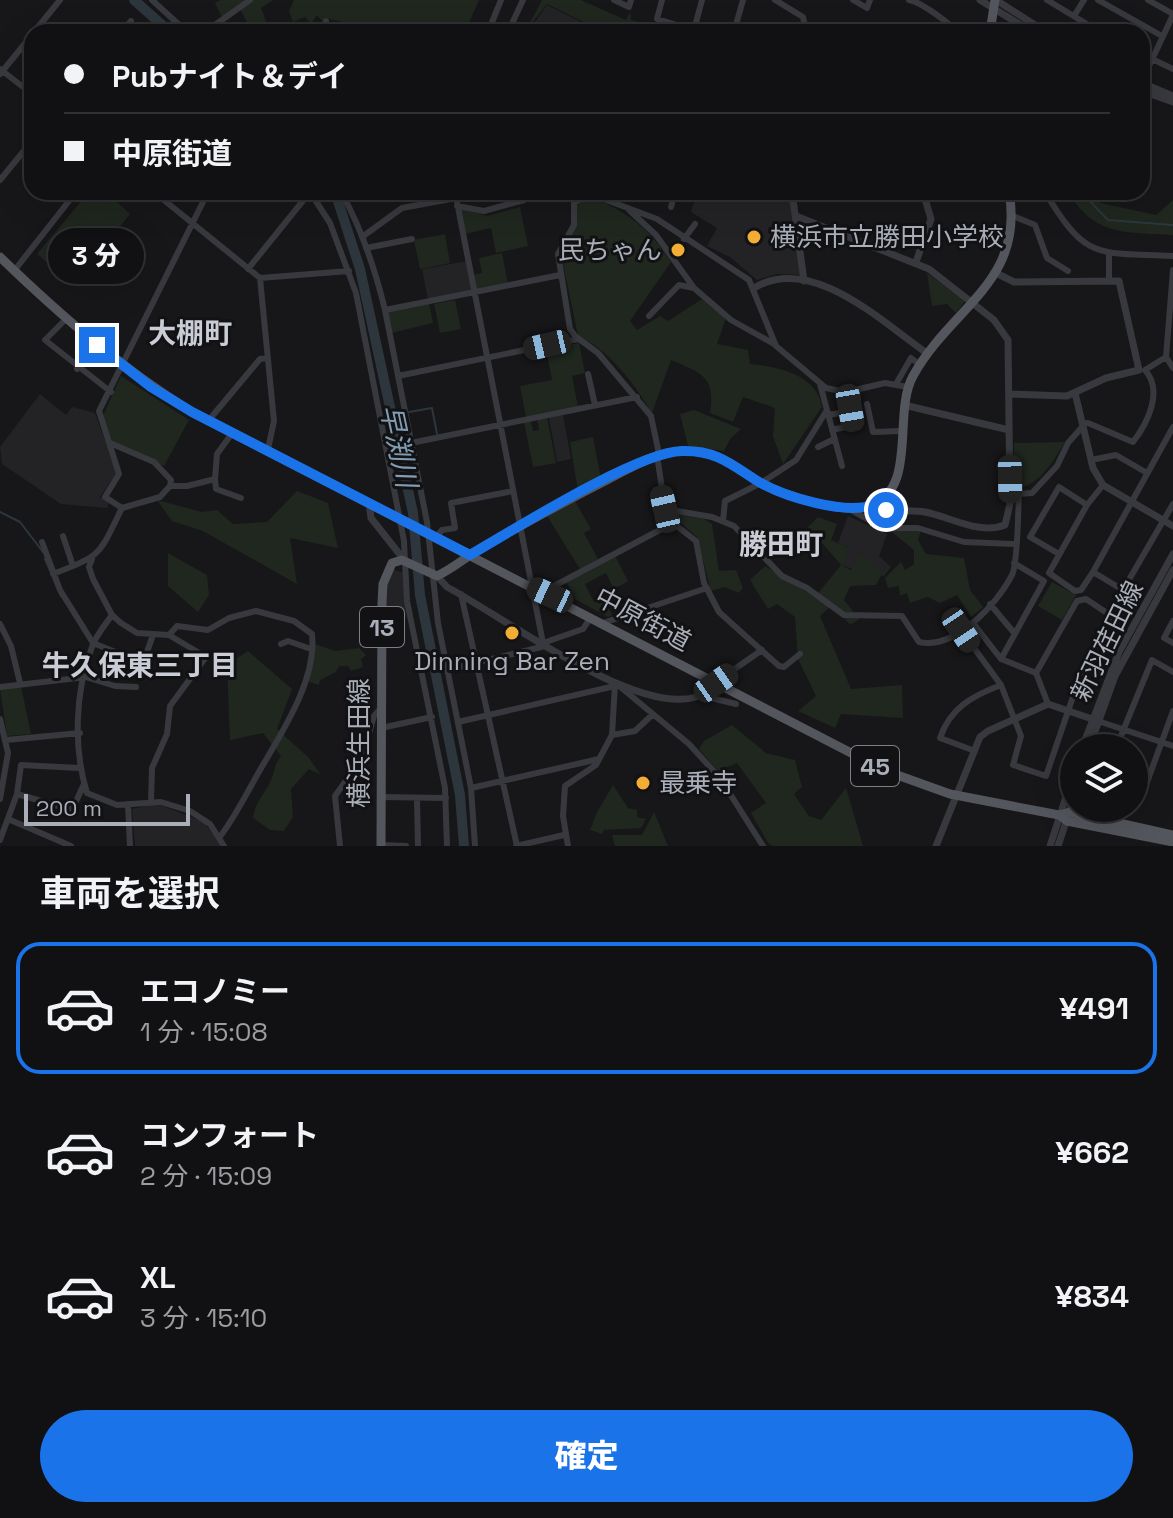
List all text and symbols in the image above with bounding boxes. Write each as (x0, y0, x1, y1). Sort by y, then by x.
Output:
text: Pubナイト＆デイ (112, 57, 348, 96)
text: 中原街道 (112, 134, 232, 173)
place label: 横浜市立勝田小学校 (770, 220, 1004, 254)
marker: 横浜市立勝田小学校 (745, 228, 763, 246)
callout: 3 分 (49, 229, 145, 285)
place label: 民ちゃん (558, 233, 662, 267)
text: 3 分 (72, 239, 120, 273)
marker: 民ちゃん (669, 241, 687, 259)
district label: 大棚町 (148, 315, 232, 351)
route end (79, 327, 115, 363)
car (521, 328, 573, 362)
car (834, 382, 866, 434)
water label: 早渕川 (373, 401, 426, 494)
car (998, 455, 1022, 503)
car (648, 483, 682, 535)
route start (868, 492, 904, 528)
district label: 勝田町 (739, 526, 823, 562)
car (523, 574, 577, 616)
street label: 新羽荏田線 (1063, 575, 1151, 707)
street label: 中原街道 (589, 580, 697, 658)
car (938, 603, 984, 657)
road number: 13 (360, 607, 404, 647)
marker: Dinning Bar Zen (503, 624, 521, 642)
place label: Dinning Bar Zen (414, 644, 610, 678)
district label: 牛久保東三丁目 (42, 647, 238, 683)
car (689, 659, 743, 707)
street label: 横浜生田線 (342, 678, 376, 808)
map controls (1060, 734, 1148, 822)
button: layers (1060, 734, 1148, 822)
road number: 45 (851, 746, 899, 786)
place label: 最乗寺 (659, 766, 737, 800)
marker: 最乗寺 (634, 774, 652, 792)
scale bar (24, 790, 190, 826)
text: 200 m (36, 794, 102, 822)
text: 車両を選択 (40, 871, 220, 917)
icon: car (44, 972, 116, 1044)
text: エコノミー (140, 972, 290, 1011)
text: ¥491 (1059, 989, 1129, 1028)
text: 1 分 · 15:08 (140, 1015, 268, 1049)
icon: car (44, 1116, 116, 1188)
text: コンフォート (140, 1116, 319, 1155)
text: ¥662 (1056, 1133, 1129, 1172)
text: 2 分 · 15:09 (140, 1159, 272, 1193)
text: XL (140, 1258, 176, 1297)
icon: car (44, 1260, 116, 1332)
text: ¥834 (1055, 1277, 1129, 1316)
text: 3 分 · 15:10 (140, 1301, 267, 1335)
button: 確定 (40, 1410, 1133, 1502)

